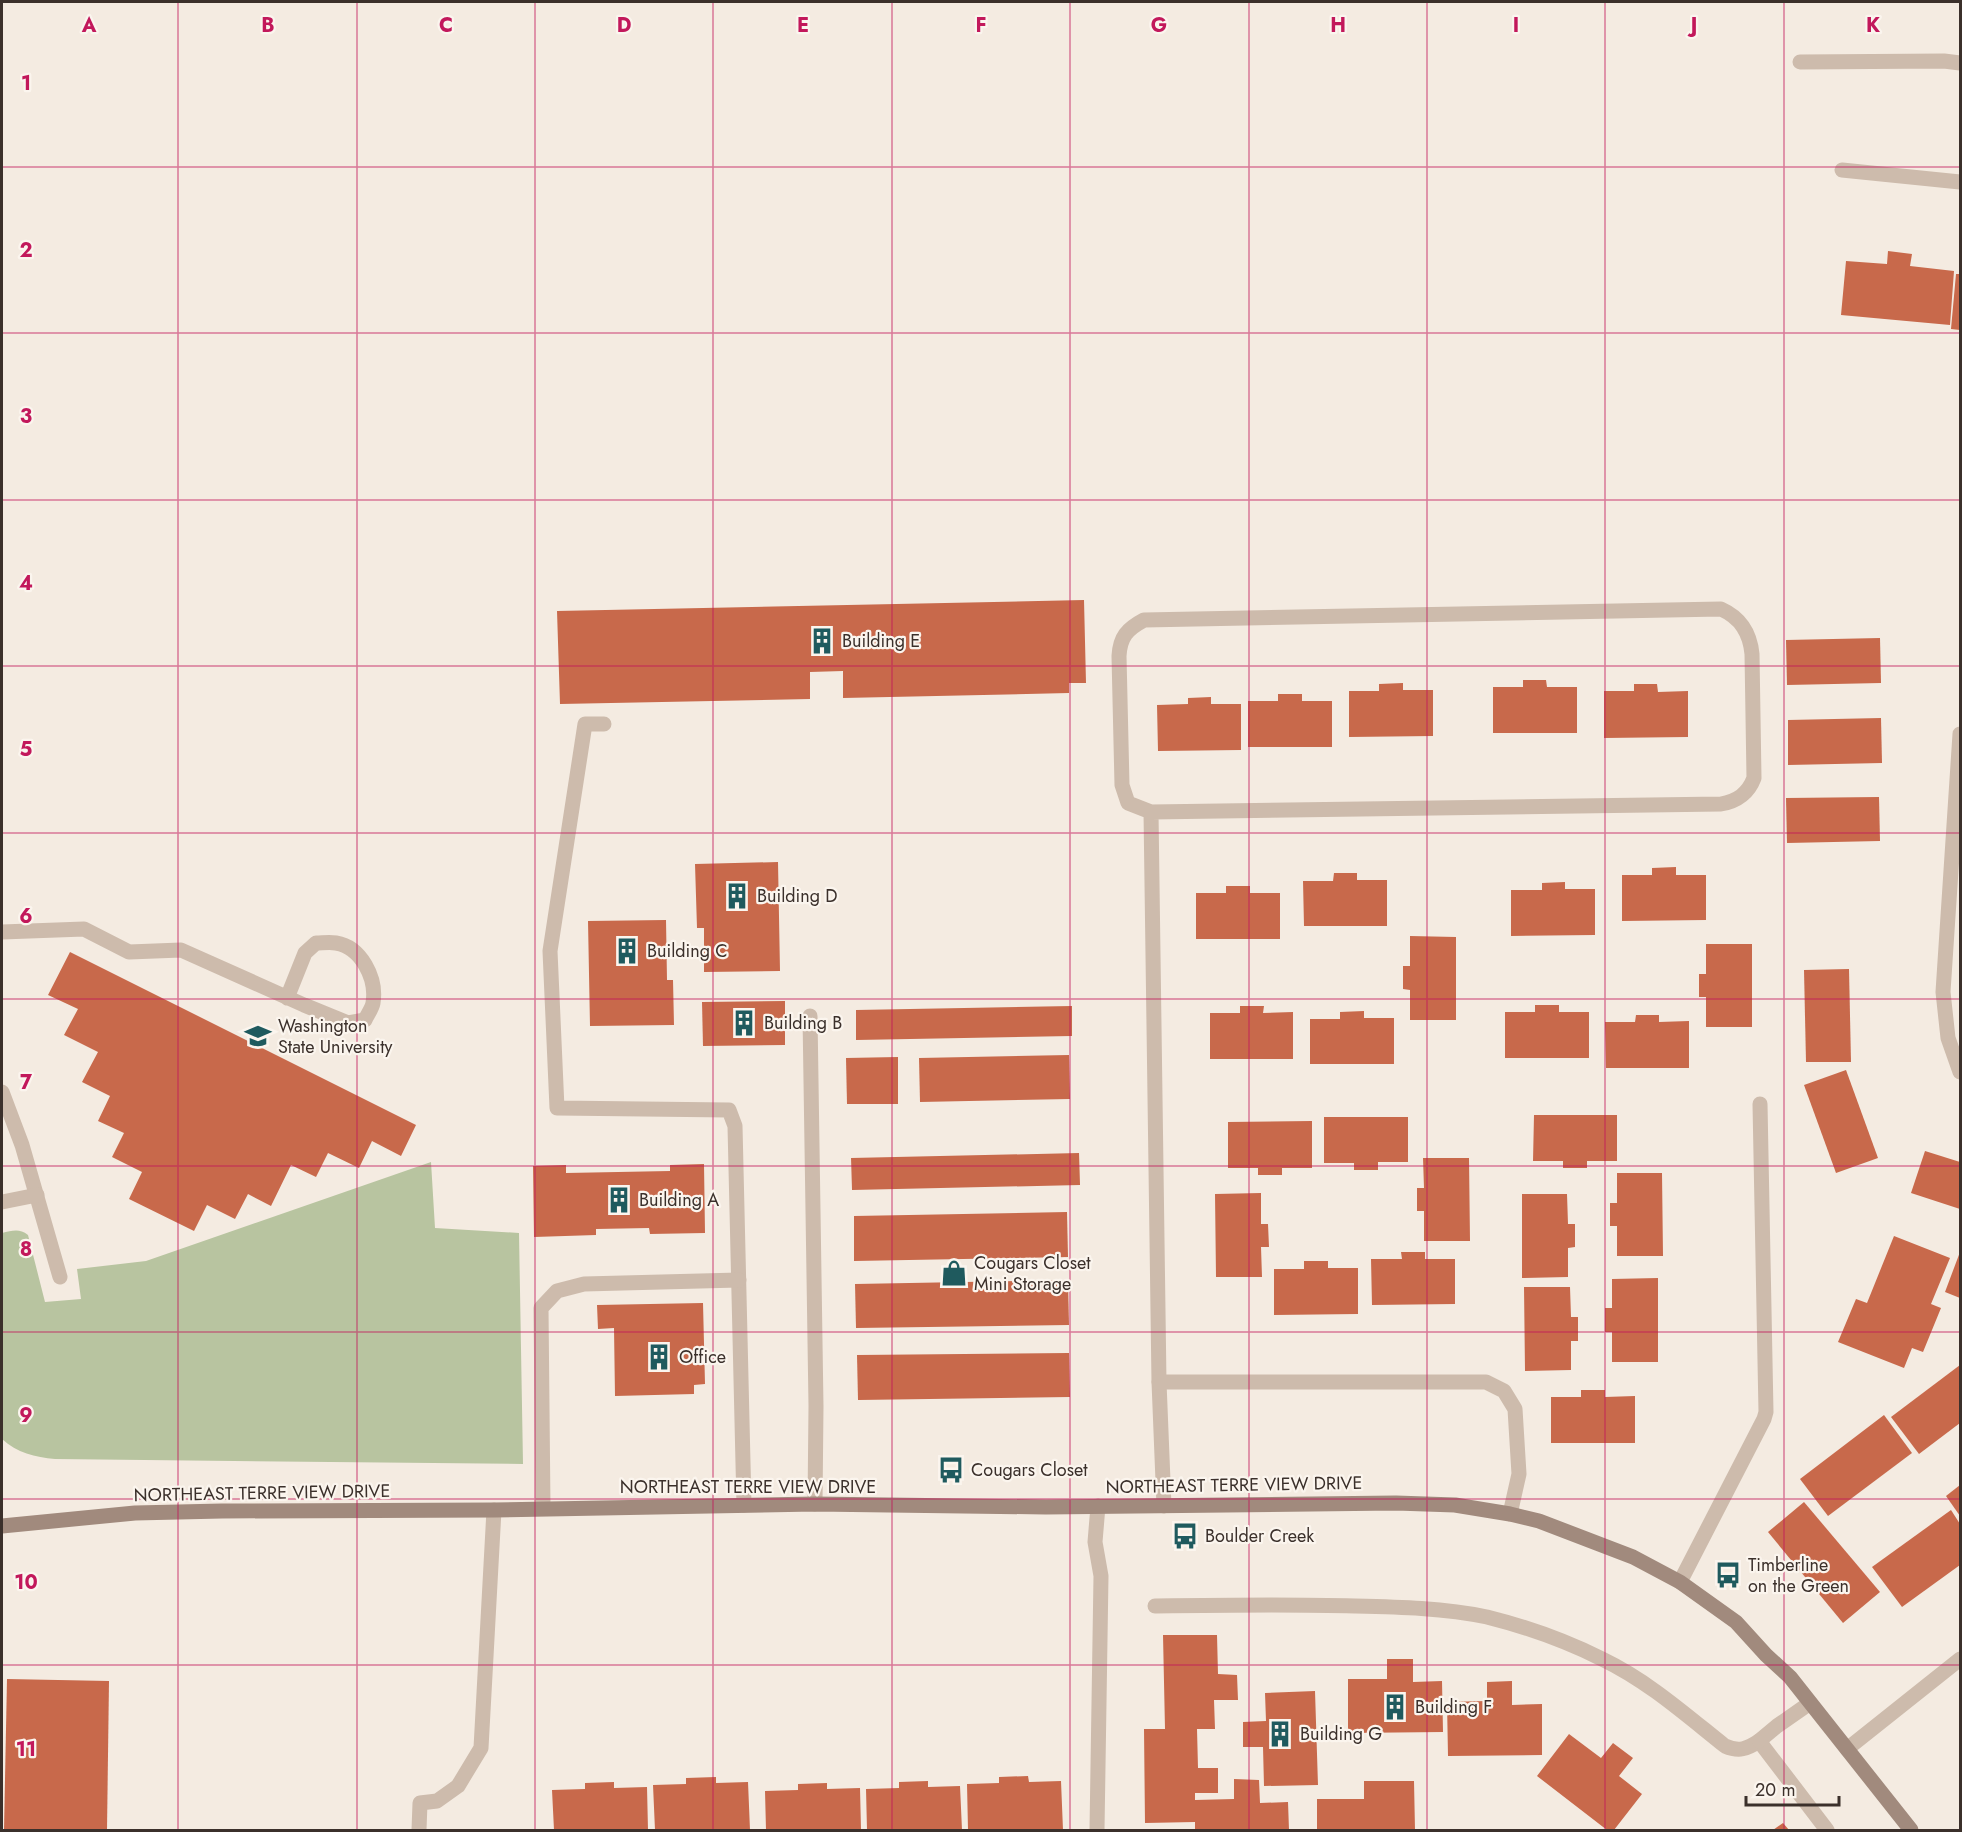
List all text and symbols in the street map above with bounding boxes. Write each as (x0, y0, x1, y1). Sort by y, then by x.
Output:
text: A (81, 11, 97, 40)
text: B (261, 11, 275, 40)
text: C (439, 11, 453, 40)
text: D (617, 11, 631, 40)
text: E (797, 11, 809, 40)
text: F (975, 11, 987, 40)
text: G (1151, 11, 1167, 40)
text: H (1330, 11, 1346, 40)
text: I (1513, 11, 1519, 40)
text: J (1687, 11, 1697, 40)
text: K (1866, 11, 1880, 40)
text: 1 (21, 69, 31, 98)
text: 2 (19, 236, 33, 265)
text: 3 (20, 402, 32, 431)
text: 4 (19, 569, 33, 598)
building icon: Building E (807, 626, 837, 656)
place label: Building E (842, 628, 920, 654)
text: 5 (20, 735, 33, 764)
building icon: Building D (722, 881, 752, 911)
place label: Building D (757, 883, 838, 909)
text: 6 (19, 902, 33, 931)
building icon: Building C (612, 936, 642, 966)
place label: Building C (647, 938, 728, 964)
building icon: Building B (729, 1008, 759, 1038)
place label: Building B (764, 1010, 842, 1036)
place label: Washington State University (278, 1013, 393, 1060)
school or university icon: Washington State University (243, 1021, 273, 1051)
text: 7 (20, 1068, 33, 1097)
building icon: Building A (604, 1185, 634, 1215)
place label: Building A (639, 1187, 719, 1213)
text: 8 (20, 1235, 32, 1264)
place label: Cougars Closet Mini Storage (974, 1250, 1091, 1297)
shop icon: Cougars Closet Mini Storage (939, 1258, 969, 1288)
building icon: Office (644, 1342, 674, 1372)
place label: Office (679, 1344, 726, 1370)
text: 9 (19, 1401, 33, 1430)
bus stop icon: Cougars Closet (936, 1455, 966, 1485)
place label: Cougars Closet (971, 1457, 1088, 1483)
street label: NORTHEAST TERRE VIEW DRIVE (1106, 1470, 1362, 1500)
street label: NORTHEAST TERRE VIEW DRIVE (620, 1474, 876, 1500)
street label: NORTHEAST TERRE VIEW DRIVE (134, 1478, 390, 1508)
bus stop icon: Boulder Creek (1170, 1521, 1200, 1551)
place label: Boulder Creek (1205, 1523, 1314, 1549)
place label: Timberline on the Green (1748, 1552, 1849, 1599)
bus stop icon: Timberline on the Green (1713, 1560, 1743, 1590)
text: 10 (14, 1568, 38, 1597)
building icon: Building F (1380, 1692, 1410, 1722)
place label: Building F (1415, 1694, 1492, 1720)
building icon: Building G (1265, 1719, 1295, 1749)
place label: Building G (1300, 1721, 1382, 1747)
text: 11 (16, 1735, 36, 1764)
scale bar (1746, 1769, 1839, 1807)
text: 20 m (1755, 1777, 1795, 1803)

